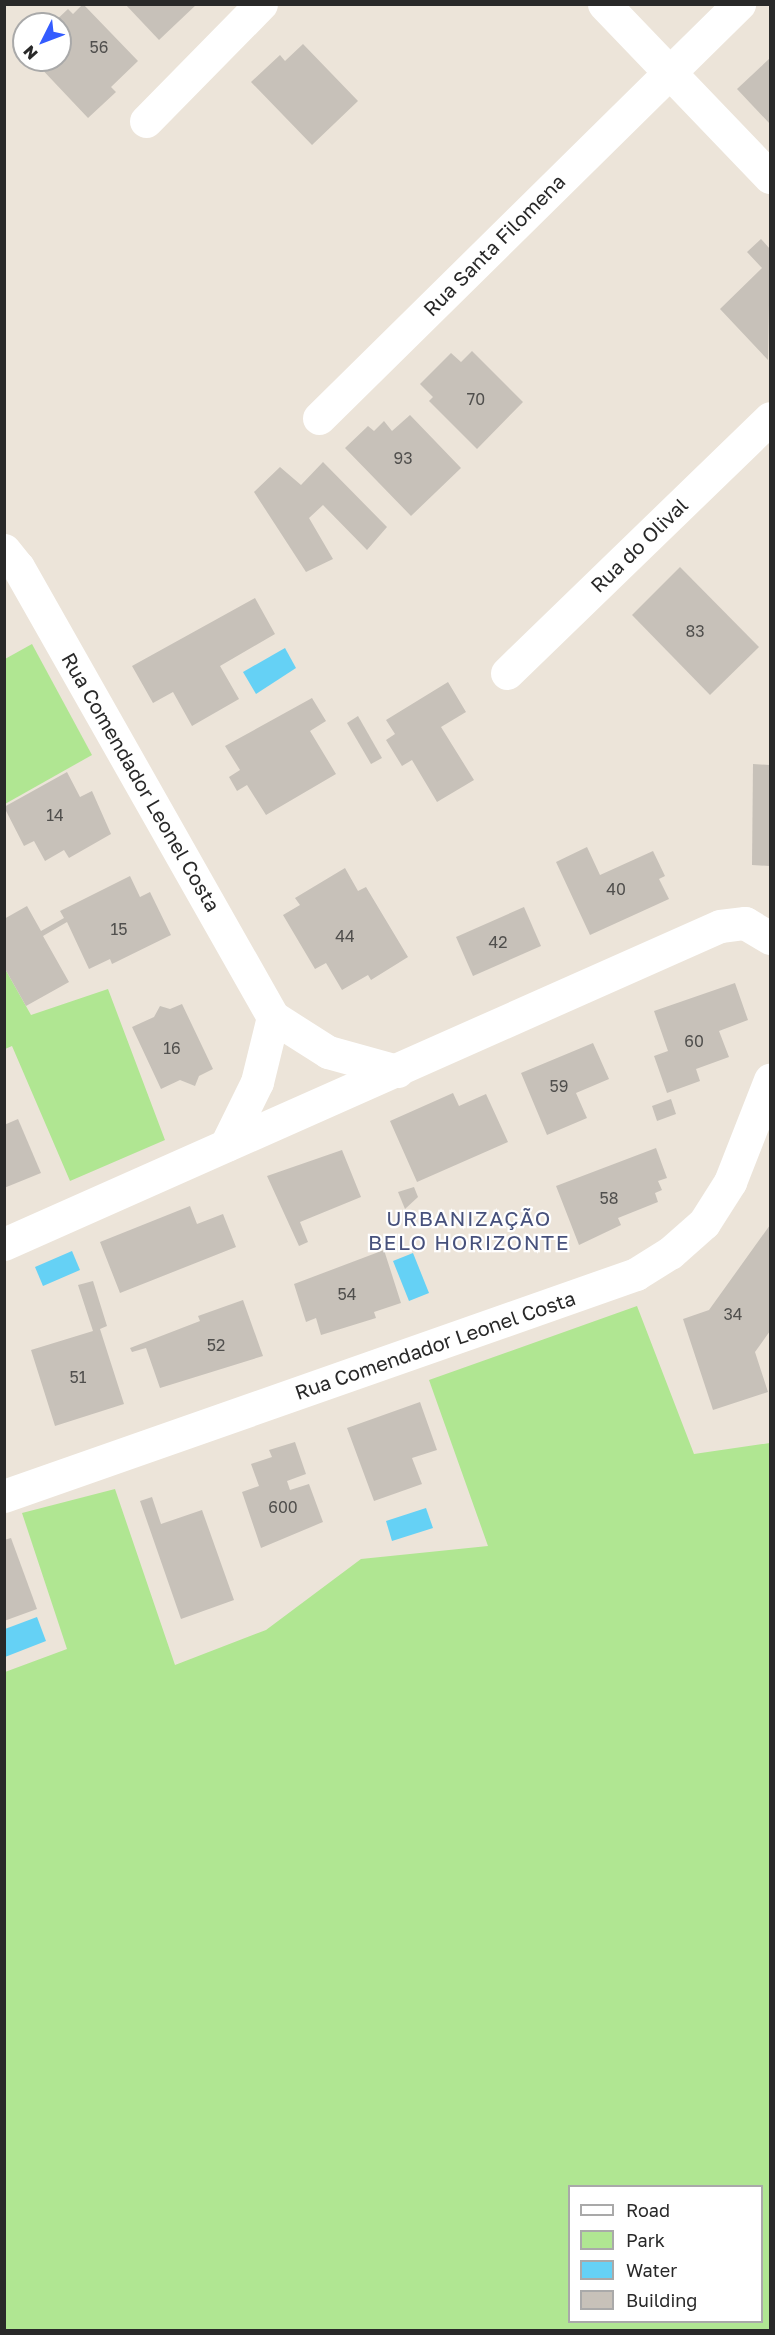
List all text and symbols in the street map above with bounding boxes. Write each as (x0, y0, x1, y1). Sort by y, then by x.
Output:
north arrow (12, 12, 72, 72)
house number: 56 (90, 37, 108, 57)
text: N (19, 41, 42, 64)
street label: Rua Santa Filomena (418, 169, 570, 321)
house number: 70 (467, 389, 485, 409)
house number: 93 (393, 448, 413, 468)
street label: Rua do Olival (585, 493, 693, 597)
house number: 83 (685, 621, 705, 641)
street label: Rua Comendador Leonel Costa (57, 648, 225, 916)
house number: 14 (46, 805, 64, 825)
house number: 40 (606, 879, 626, 899)
house number: 15 (110, 919, 128, 939)
house number: 44 (335, 926, 355, 946)
house number: 42 (488, 932, 508, 952)
house number: 60 (684, 1031, 704, 1051)
house number: 16 (163, 1038, 181, 1058)
house number: 59 (550, 1076, 568, 1096)
house number: 58 (599, 1188, 619, 1208)
district label: URBANIZAÇÃO BELO HORIZONTE (368, 1205, 570, 1255)
house number: 54 (337, 1284, 357, 1304)
street label: Rua Comendador Leonel Costa (292, 1286, 578, 1404)
house number: 34 (723, 1304, 743, 1324)
house number: 52 (207, 1335, 225, 1355)
house number: 51 (69, 1367, 87, 1387)
house number: 600 (268, 1497, 298, 1517)
legend (568, 2185, 763, 2323)
text: Road (626, 2199, 670, 2221)
text: Park (626, 2229, 665, 2251)
text: Water (626, 2259, 677, 2281)
text: Building (626, 2289, 697, 2311)

